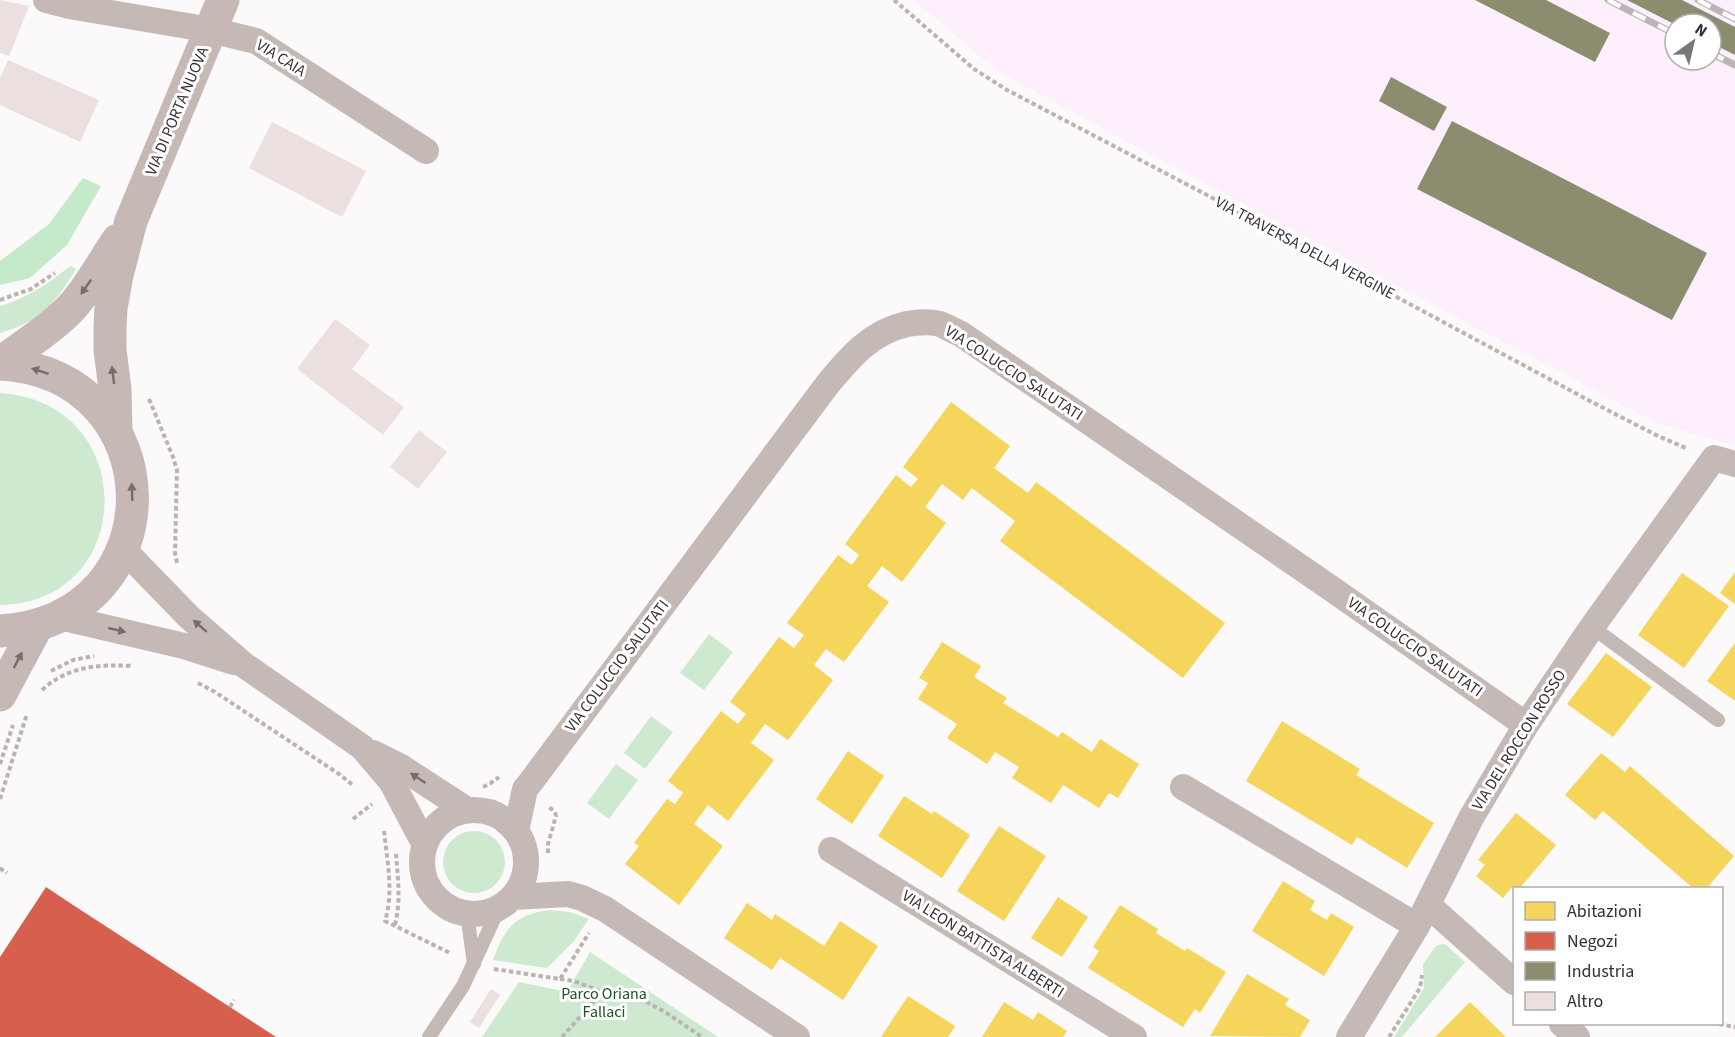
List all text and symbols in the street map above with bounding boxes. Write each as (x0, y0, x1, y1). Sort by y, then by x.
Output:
north arrow (1663, 12, 1723, 72)
text: N (1690, 18, 1711, 42)
street label: VIA CAIA (252, 34, 310, 82)
street label: VIA DI PORTA NUOVA (140, 43, 214, 179)
street label: VIA TRAVERSA DELLA VERGINE (1211, 191, 1399, 305)
one-way arrow (80, 279, 92, 295)
street label: VIA COLUCCIO SALUTATI (941, 320, 1087, 426)
one-way arrow (109, 365, 118, 384)
one-way arrow (31, 366, 49, 375)
one-way arrow (128, 483, 137, 502)
street label: VIA COLUCCIO SALUTATI (1343, 592, 1487, 702)
street label: VIA COLUCCIO SALUTATI (560, 595, 674, 737)
one-way arrow (193, 620, 208, 633)
one-way arrow (108, 626, 127, 635)
one-way arrow (13, 651, 23, 668)
street label: VIA DEL ROCCON ROSSO (1467, 665, 1571, 815)
one-way arrow (410, 773, 426, 784)
street label: VIA LEON BATTISTA ALBERTI (898, 885, 1068, 1003)
legend (1513, 887, 1723, 1025)
text: Abitazioni (1567, 899, 1642, 924)
text: Negozi (1567, 929, 1618, 954)
text: Industria (1567, 959, 1634, 984)
park label: Parco Oriana Fallaci (561, 983, 647, 1023)
text: Altro (1567, 989, 1603, 1014)

